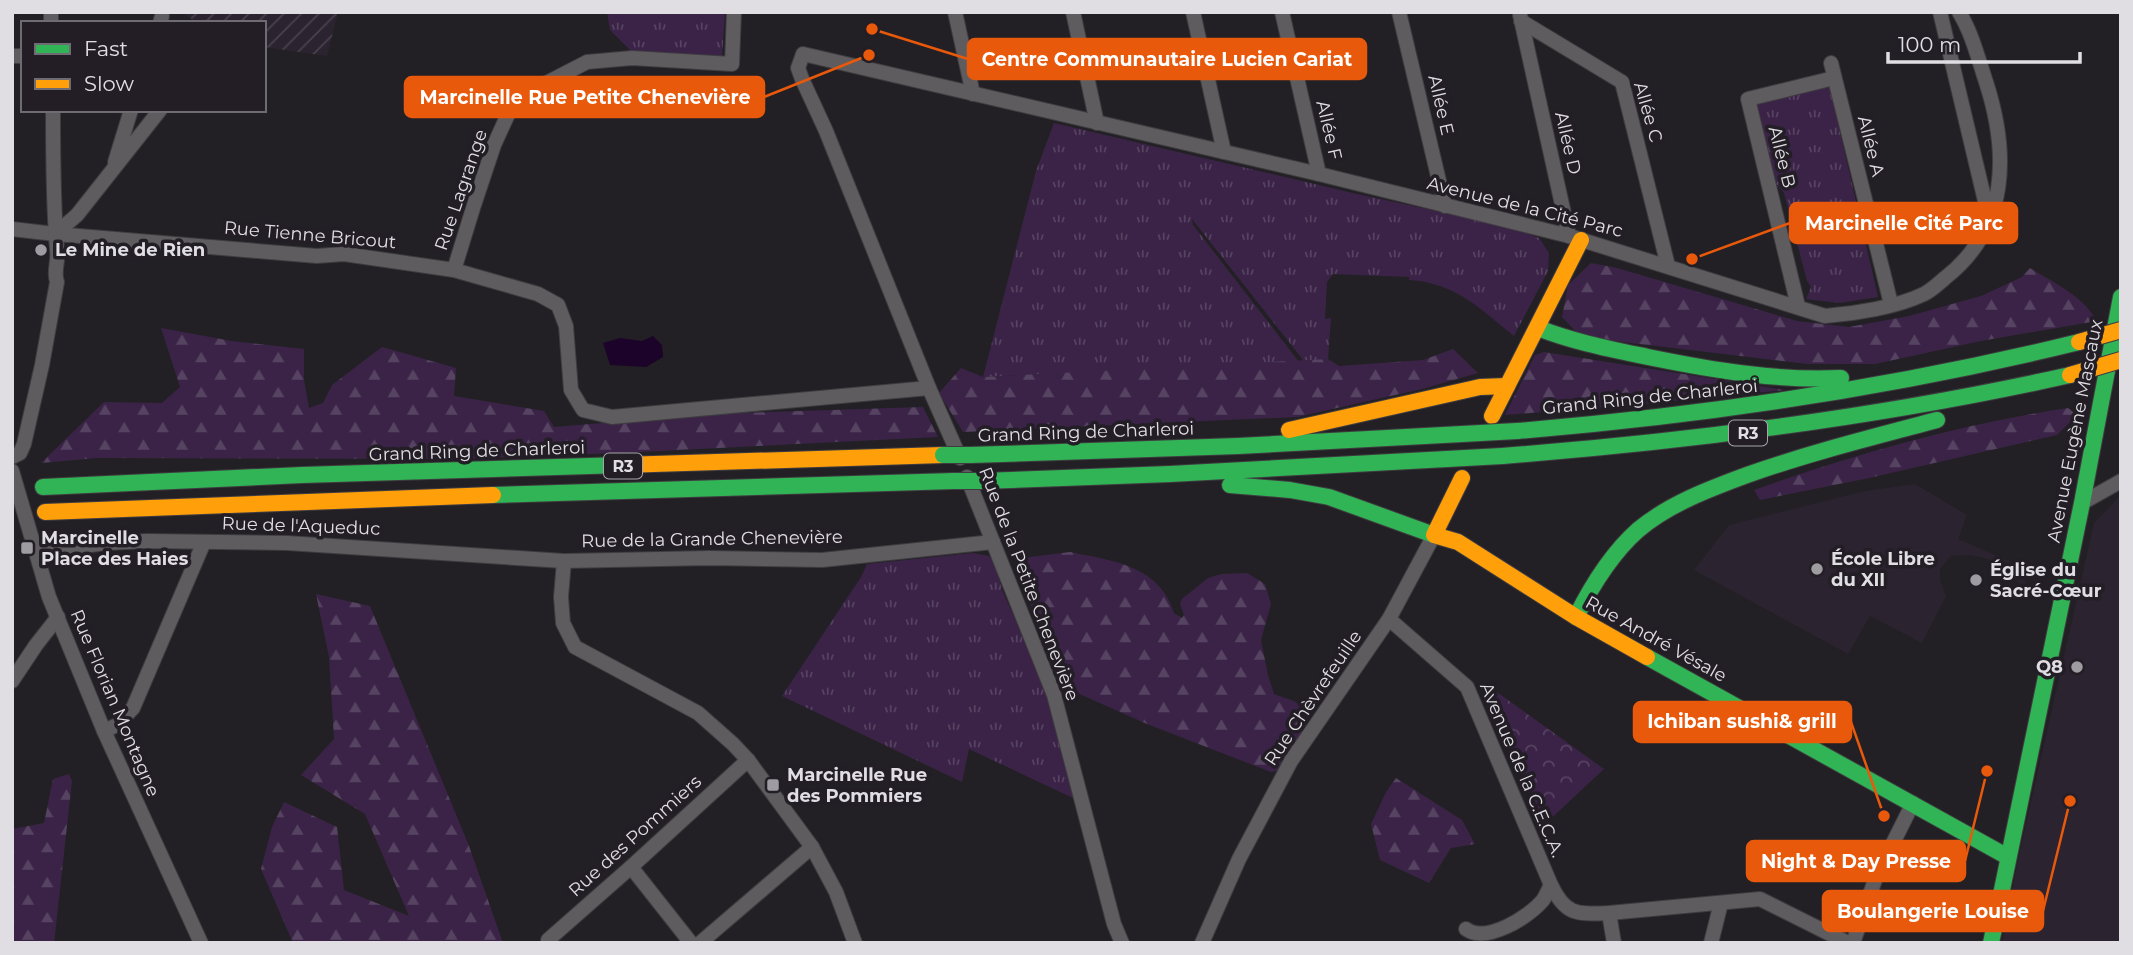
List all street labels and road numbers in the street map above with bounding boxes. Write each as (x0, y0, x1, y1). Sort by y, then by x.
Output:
street label: Allée E (1423, 73, 1459, 137)
street label: Allée C (1629, 79, 1667, 145)
street label: Allée F (1311, 98, 1347, 162)
street label: Allée D (1550, 109, 1586, 177)
street label: Allée A (1853, 113, 1889, 179)
street label: Allée B (1764, 124, 1800, 190)
street label: Rue Lagrange (430, 126, 492, 253)
street label: Avenue de la Cité Parc (1425, 172, 1625, 242)
street label: Rue Tienne Bricout (223, 217, 397, 253)
street label: Avenue Eugène Mascaux (2043, 317, 2107, 544)
street label: Grand Ring de Charleroi (1541, 375, 1759, 419)
street label: Grand Ring de Charleroi (977, 417, 1195, 447)
road number: R3 (1729, 420, 1767, 446)
street label: Grand Ring de Charleroi (368, 436, 586, 466)
road number: R3 (604, 453, 642, 478)
street label: Rue de la Petite Chenevière (974, 464, 1084, 704)
street label: Rue de l'Aqueduc (221, 512, 381, 540)
street label: Rue de la Grande Chenevière (581, 526, 843, 552)
street label: Rue André Vésale (1582, 591, 1731, 687)
street label: Rue Florian Montagne (66, 606, 164, 800)
street label: Rue Chèvrefeuille (1260, 626, 1366, 770)
street label: Avenue de la C.E.C.A. (1475, 679, 1569, 861)
street label: Rue des Pommiers (564, 770, 706, 901)

